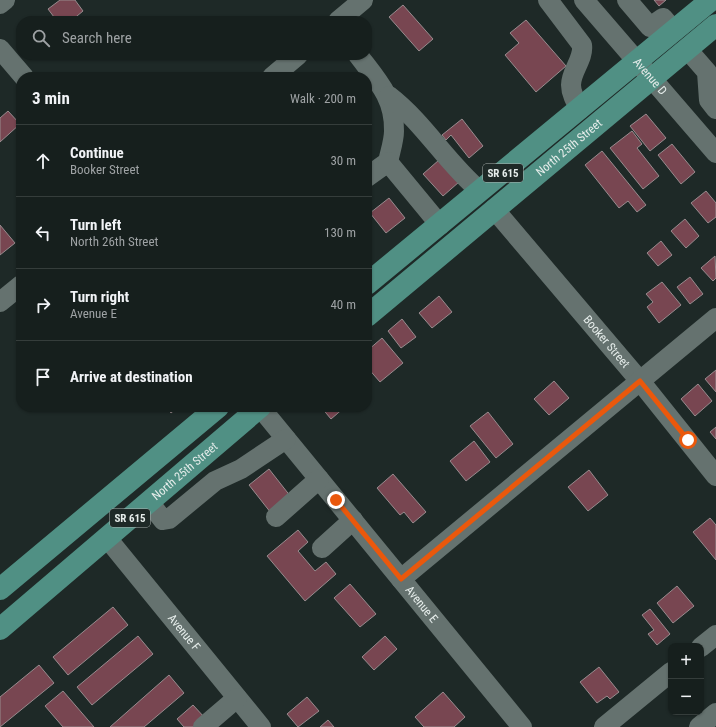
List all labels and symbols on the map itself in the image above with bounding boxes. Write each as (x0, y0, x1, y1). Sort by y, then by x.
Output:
street label: Avenue D (630, 55, 670, 98)
street label: North 25th Street (533, 116, 605, 179)
road number: SR 615 (483, 164, 523, 182)
street label: Booker Street (581, 313, 633, 371)
route start (679, 431, 697, 449)
street label: North 25th Street (149, 439, 221, 503)
route end (327, 491, 345, 509)
road number: SR 615 (110, 509, 150, 527)
street label: Avenue E (402, 583, 441, 626)
street label: Avenue F (165, 611, 203, 654)

